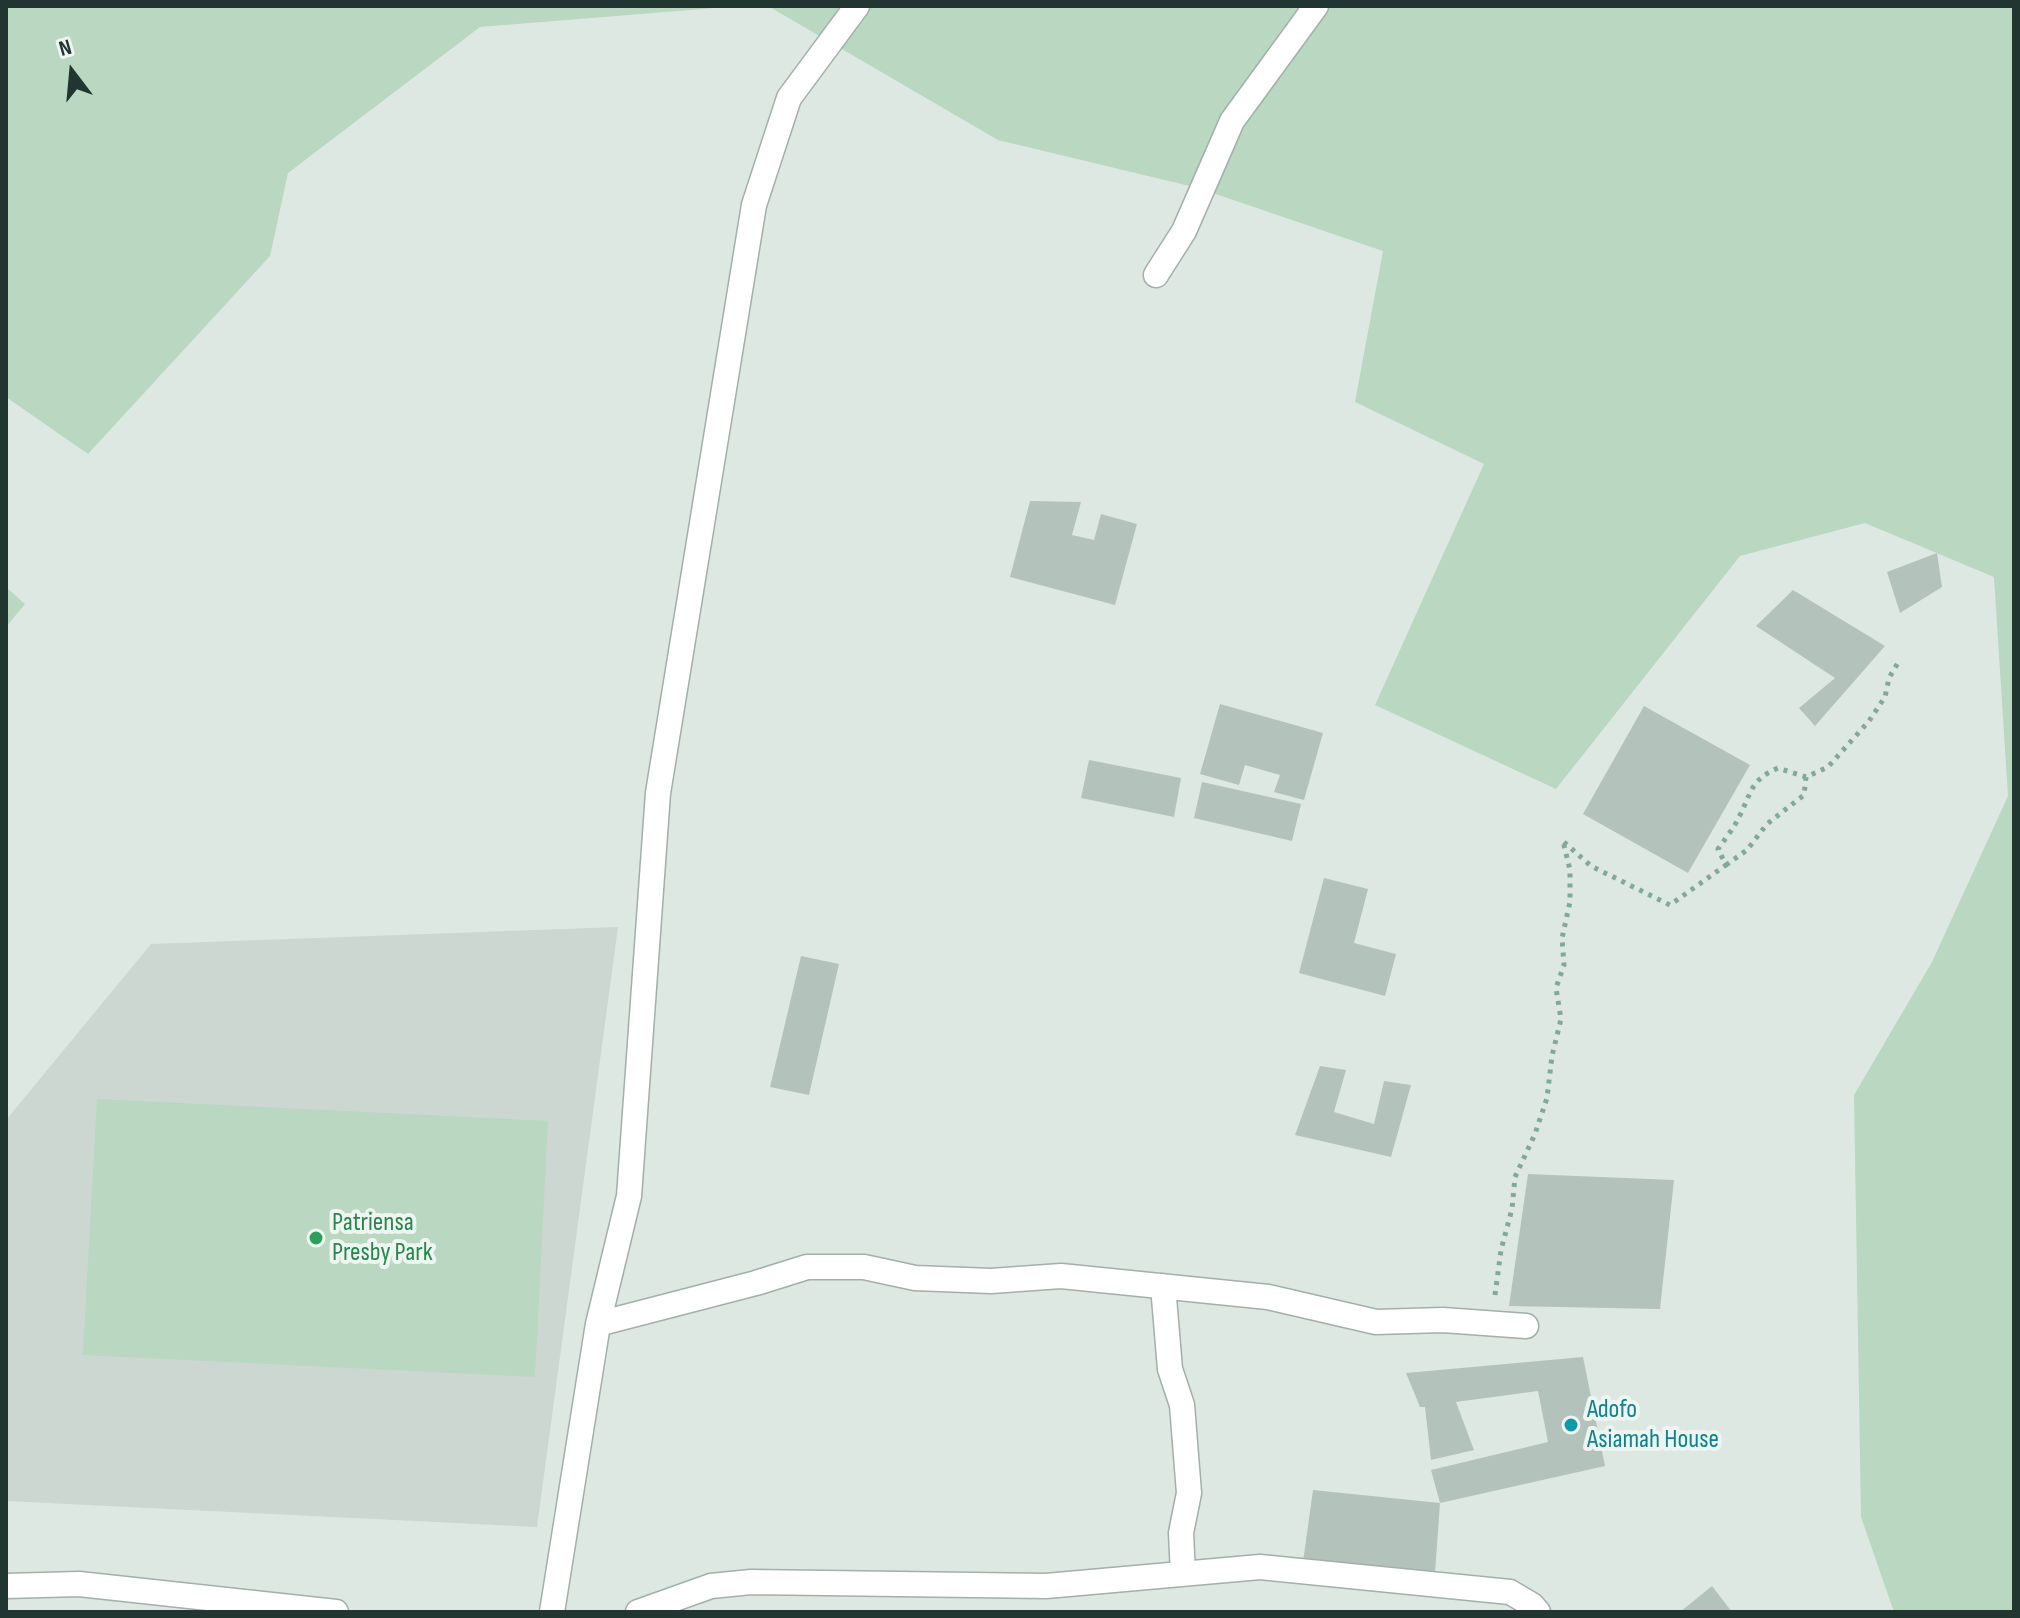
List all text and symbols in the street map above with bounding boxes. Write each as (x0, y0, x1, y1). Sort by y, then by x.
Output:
north arrow (32, 32, 112, 112)
text: N (56, 34, 75, 63)
place label: Patriensa Presby Park (332, 1207, 433, 1268)
marker: Patriensa Presby Park (307, 1229, 325, 1247)
place label: Adofo Asiamah House (1587, 1394, 1719, 1456)
marker: Adofo Asiamah House (1562, 1416, 1580, 1434)

